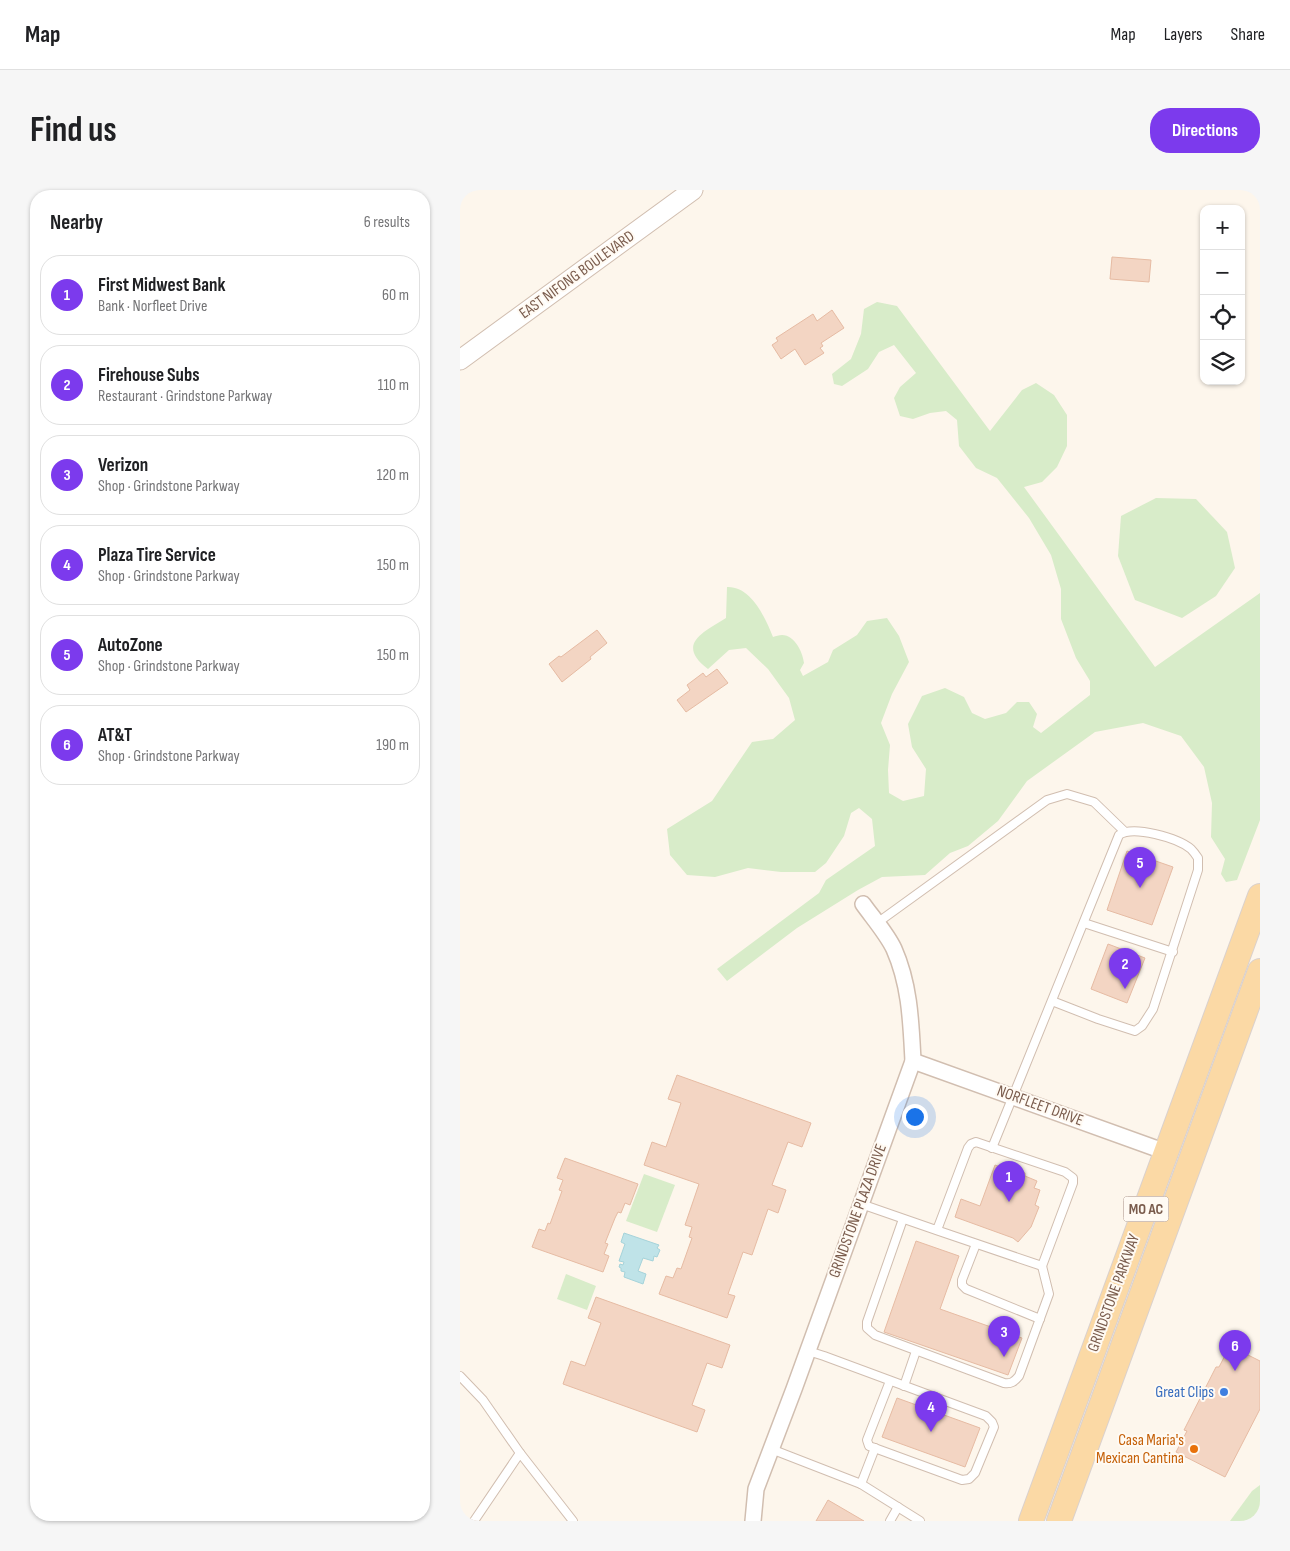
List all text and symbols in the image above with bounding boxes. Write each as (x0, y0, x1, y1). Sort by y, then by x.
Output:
text: Map (25, 20, 60, 49)
text: Map (1111, 24, 1136, 45)
text: Layers (1164, 24, 1203, 45)
text: Share (1231, 24, 1265, 45)
button: Directions (1150, 108, 1260, 153)
text: Find us (30, 109, 117, 152)
map controls (1200, 205, 1245, 385)
button: + (1200, 205, 1245, 250)
text: Nearby (50, 210, 103, 235)
text: 6 results (364, 213, 410, 232)
street label: EAST NIFONG BOULEVARD (516, 227, 638, 323)
button: − (1200, 250, 1245, 295)
text: First Midwest Bank (98, 274, 226, 297)
text: 1 (64, 286, 70, 305)
text: 60 m (382, 286, 409, 305)
button: locate (1200, 295, 1245, 340)
text: Bank · Norfleet Drive (98, 297, 207, 316)
button: layers (1200, 340, 1245, 385)
text: Firehouse Subs (98, 364, 199, 387)
text: 2 (63, 376, 71, 395)
text: 110 m (378, 376, 409, 395)
text: Restaurant · Grindstone Parkway (98, 387, 272, 406)
text: Verizon (98, 454, 148, 477)
text: 3 (63, 466, 71, 485)
text: 120 m (377, 466, 409, 485)
text: Shop · Grindstone Parkway (98, 477, 240, 496)
text: Plaza Tire Service (98, 544, 216, 567)
text: 4 (63, 556, 71, 575)
text: 150 m (377, 556, 409, 575)
text: Shop · Grindstone Parkway (98, 567, 240, 586)
text: AutoZone (98, 634, 163, 657)
text: 5 (63, 646, 71, 665)
text: 150 m (377, 646, 409, 665)
text: Shop · Grindstone Parkway (98, 657, 240, 676)
text: AT&T (98, 724, 132, 747)
text: 6 (63, 736, 71, 755)
text: 190 m (376, 736, 409, 755)
text: Shop · Grindstone Parkway (98, 747, 240, 766)
pin: 5 (1124, 847, 1156, 888)
pin: 2 (1109, 948, 1141, 989)
street label: NORFLEET DRIVE (994, 1082, 1086, 1130)
your location (902, 1104, 928, 1130)
street label: GRINDSTONE PLAZA DRIVE (825, 1142, 891, 1280)
pin: 1 (993, 1161, 1025, 1202)
road number: MO AC (1124, 1196, 1168, 1222)
street label: GRINDSTONE PARKWAY (1084, 1231, 1144, 1354)
pin: 3 (988, 1316, 1020, 1357)
pin: 6 (1219, 1330, 1251, 1371)
place label: Great Clips (1155, 1383, 1214, 1402)
marker: Great Clips (1218, 1386, 1230, 1398)
pin: 4 (915, 1391, 947, 1432)
place label: Casa Maria's Mexican Cantina (1096, 1431, 1184, 1468)
marker: Casa Maria's Mexican Cantina (1188, 1443, 1200, 1455)

